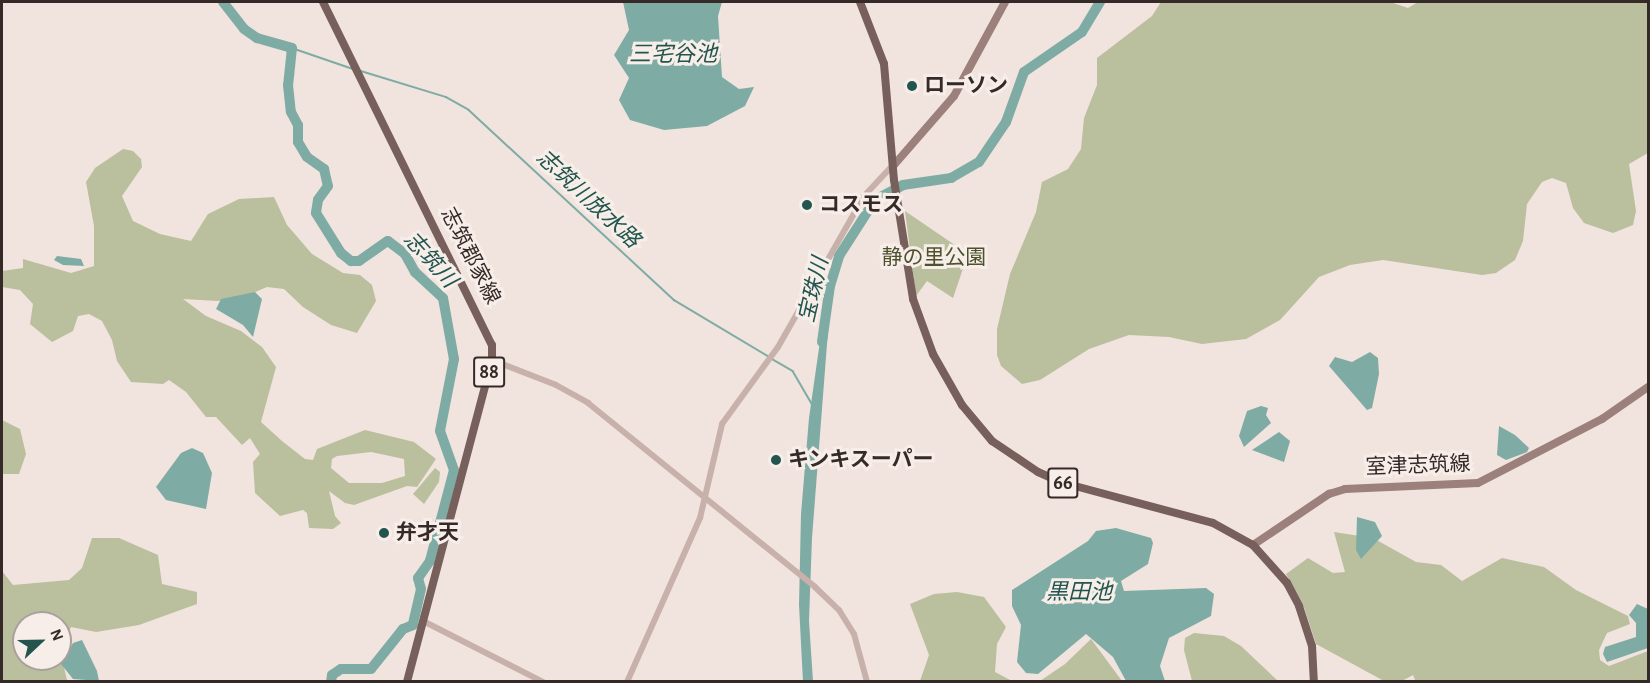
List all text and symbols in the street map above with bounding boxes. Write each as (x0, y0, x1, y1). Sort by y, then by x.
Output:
water label: 三宅谷池 (629, 42, 717, 68)
place label: ローソン (924, 73, 1008, 99)
marker: ローソン (905, 79, 919, 93)
water label: 志筑川放水路 (531, 144, 645, 254)
place label: コスモス (819, 192, 903, 218)
marker: コスモス (800, 198, 814, 212)
street label: 志筑郡家線 (435, 204, 505, 308)
water label: 志筑川 (398, 227, 462, 293)
park label: 静の里公園 (882, 245, 986, 271)
water label: 宝珠川 (794, 255, 834, 325)
road number: 88 (472, 355, 506, 389)
place label: キンキスーパー (788, 447, 935, 473)
street label: 室津志筑線 (1365, 452, 1471, 480)
marker: キンキスーパー (769, 453, 783, 467)
road number: 66 (1046, 466, 1080, 500)
place label: 弁才天 (396, 520, 459, 546)
marker: 弁才天 (377, 526, 391, 540)
water label: 黒田池 (1046, 580, 1112, 606)
north arrow (12, 611, 72, 671)
text: N (47, 627, 66, 643)

